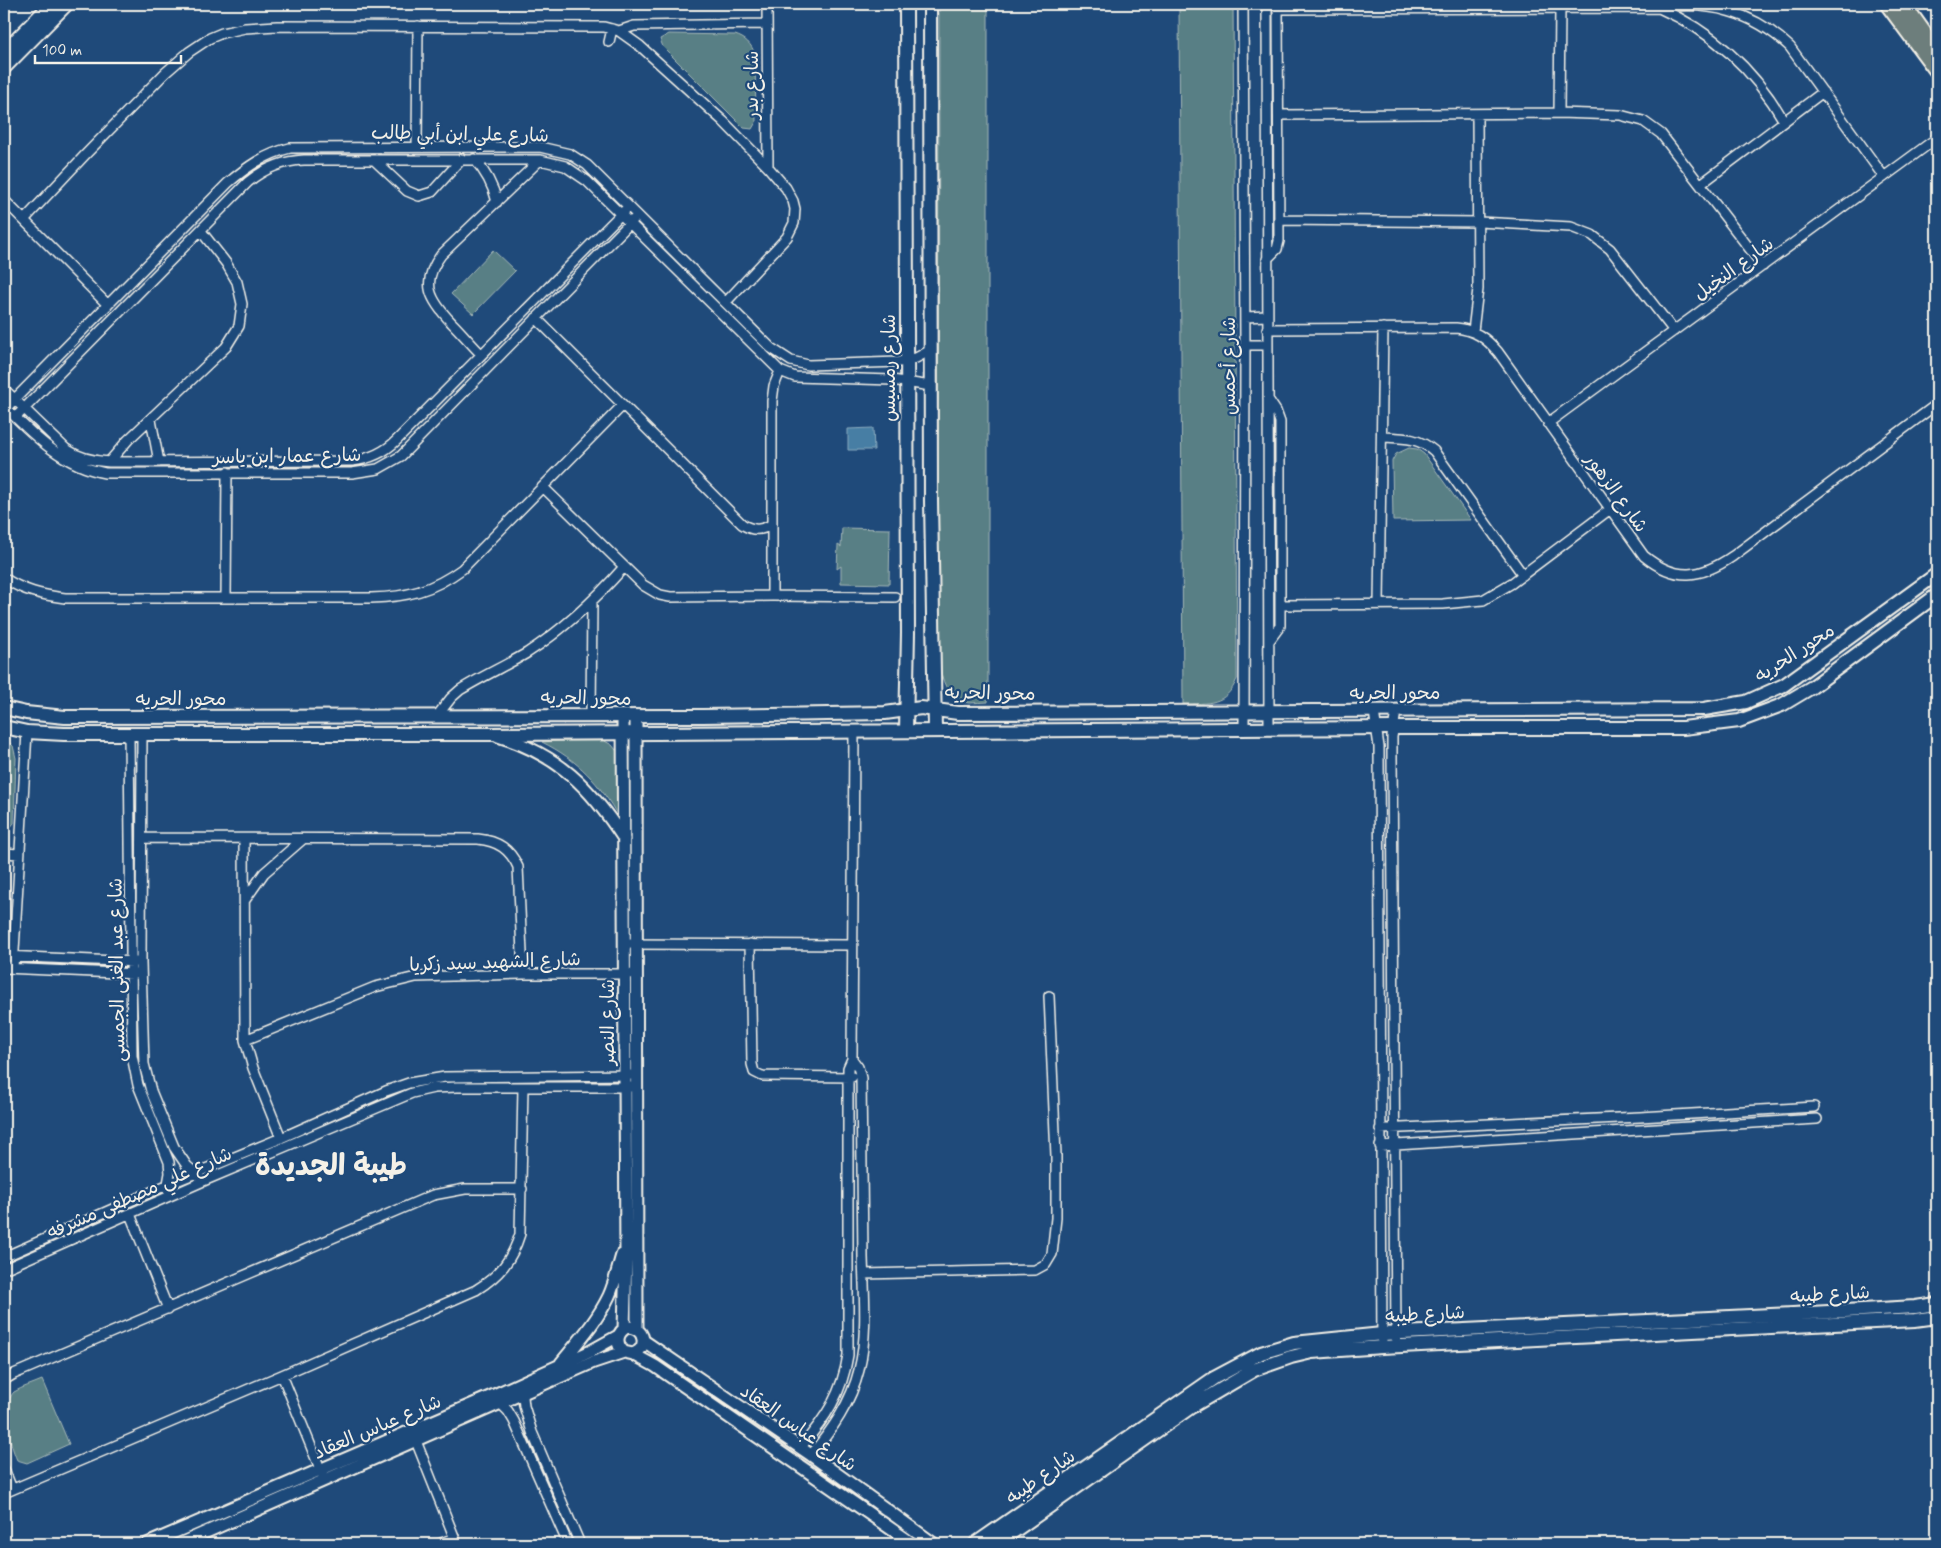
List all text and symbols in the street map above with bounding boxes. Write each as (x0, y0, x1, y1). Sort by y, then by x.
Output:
scale bar (35, 32, 181, 64)
text: 100 m (42, 41, 82, 61)
street label: شارع بدر (740, 51, 765, 121)
street label: شارع علي ابن أبي طالب (371, 120, 549, 152)
street label: شارع النخيل (1689, 232, 1779, 307)
street label: شارع رمسيس (877, 314, 902, 422)
street label: شارع أحمس (1217, 317, 1242, 415)
street label: شارع عمار ابن ياسر (210, 443, 362, 470)
street label: شارع الزهور (1578, 447, 1653, 538)
street label: محور الحريه (1750, 618, 1840, 689)
street label: محور الحريه (944, 680, 1036, 707)
street label: محور الحريه (1350, 681, 1440, 706)
street label: محور الحريه (540, 685, 632, 712)
street label: محور الحريه (136, 687, 226, 712)
street label: شارع عبد الغنى الجمسى (103, 878, 132, 1062)
street label: شارع الشهيد سيد زكريا (409, 947, 581, 978)
street label: شارع النصر (596, 979, 621, 1067)
street label: شارع علي مصطفى مشرفه (43, 1141, 237, 1248)
district label: طيبة الجديدة (255, 1148, 407, 1186)
street label: شارع طيبه (1790, 1280, 1871, 1309)
street label: شارع طيبه (1385, 1300, 1466, 1329)
street label: شارع عباس العقاد (735, 1379, 861, 1478)
street label: شارع عباس العقاد (310, 1389, 445, 1466)
street label: شارع طيبه (1001, 1444, 1081, 1510)

